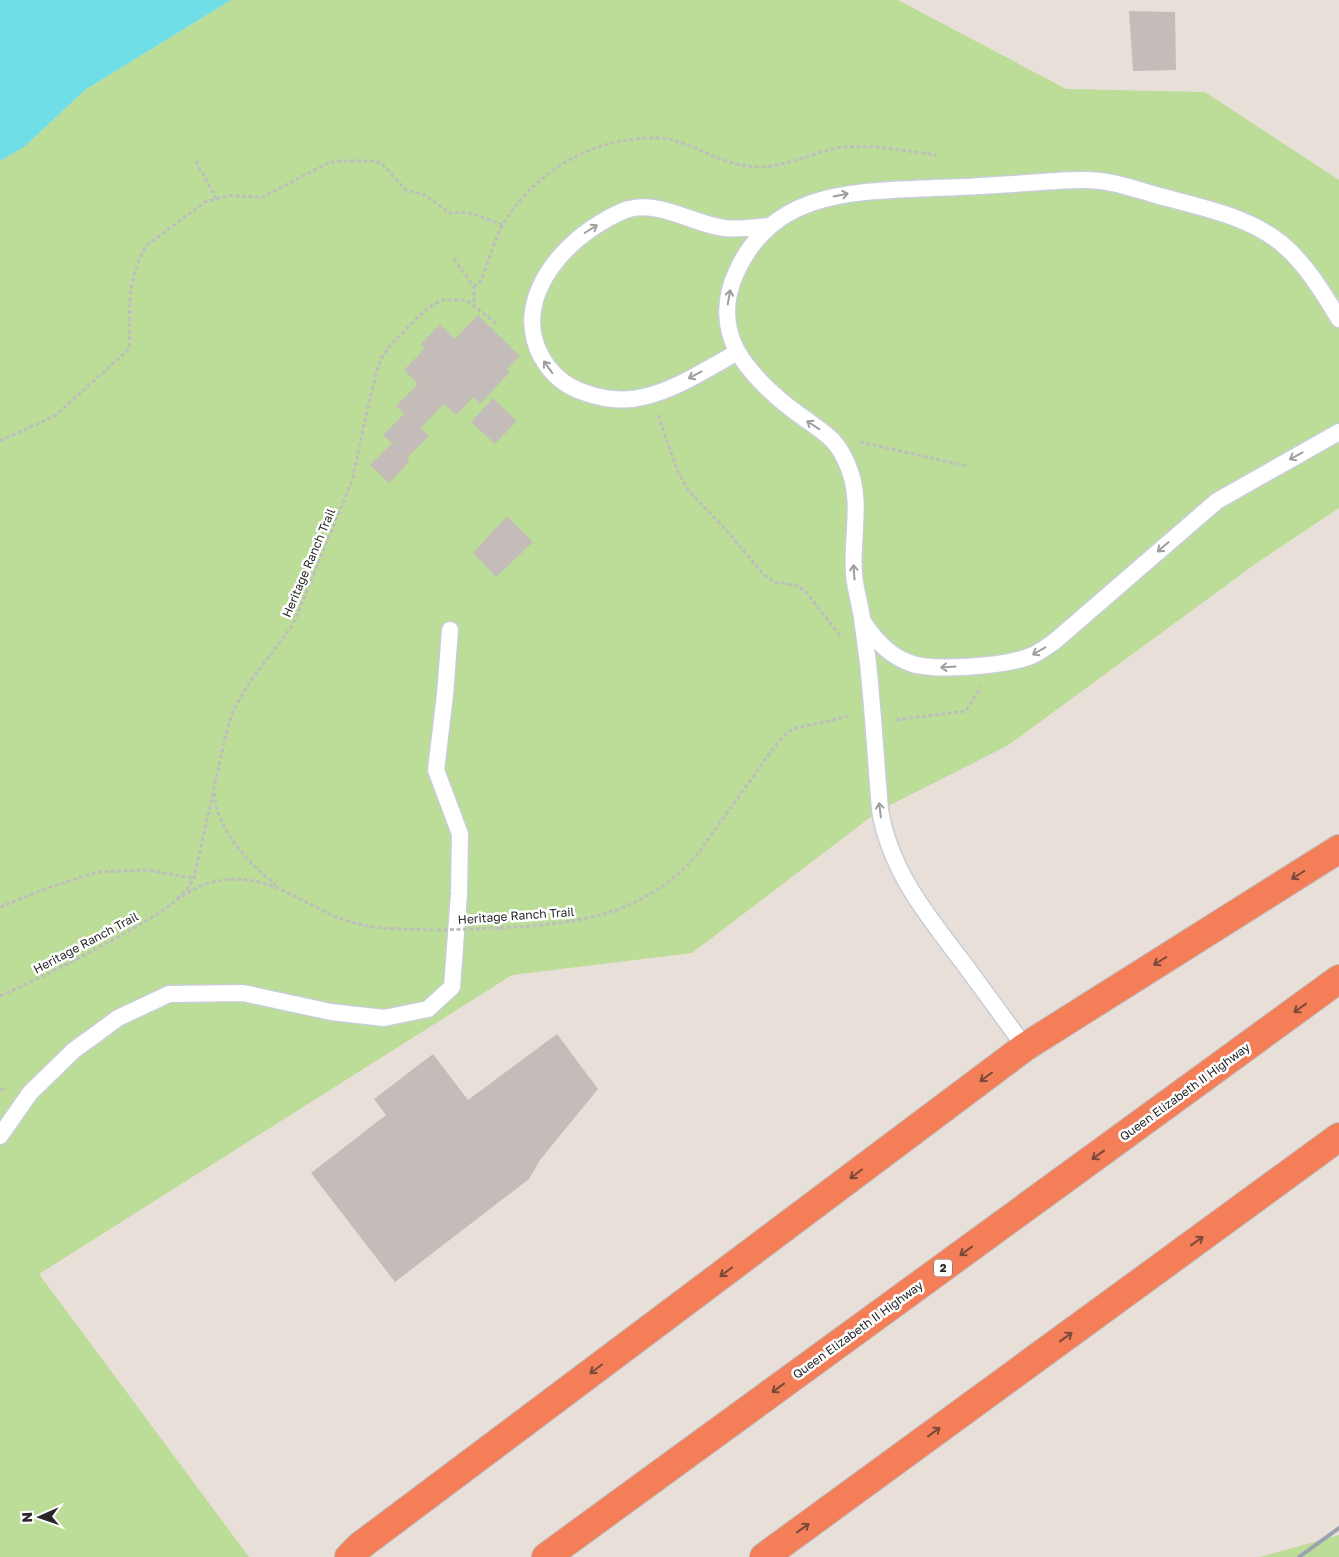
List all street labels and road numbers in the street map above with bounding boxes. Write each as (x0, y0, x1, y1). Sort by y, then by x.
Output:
street label: Heritage Ranch Trail (279, 506, 338, 619)
street label: Heritage Ranch Trail (457, 904, 575, 927)
street label: Heritage Ranch Trail (31, 908, 141, 977)
street label: Queen Elizabeth II Highway (1117, 1039, 1253, 1144)
road number: 2 (934, 1260, 952, 1276)
street label: Queen Elizabeth II Highway (790, 1277, 926, 1382)

